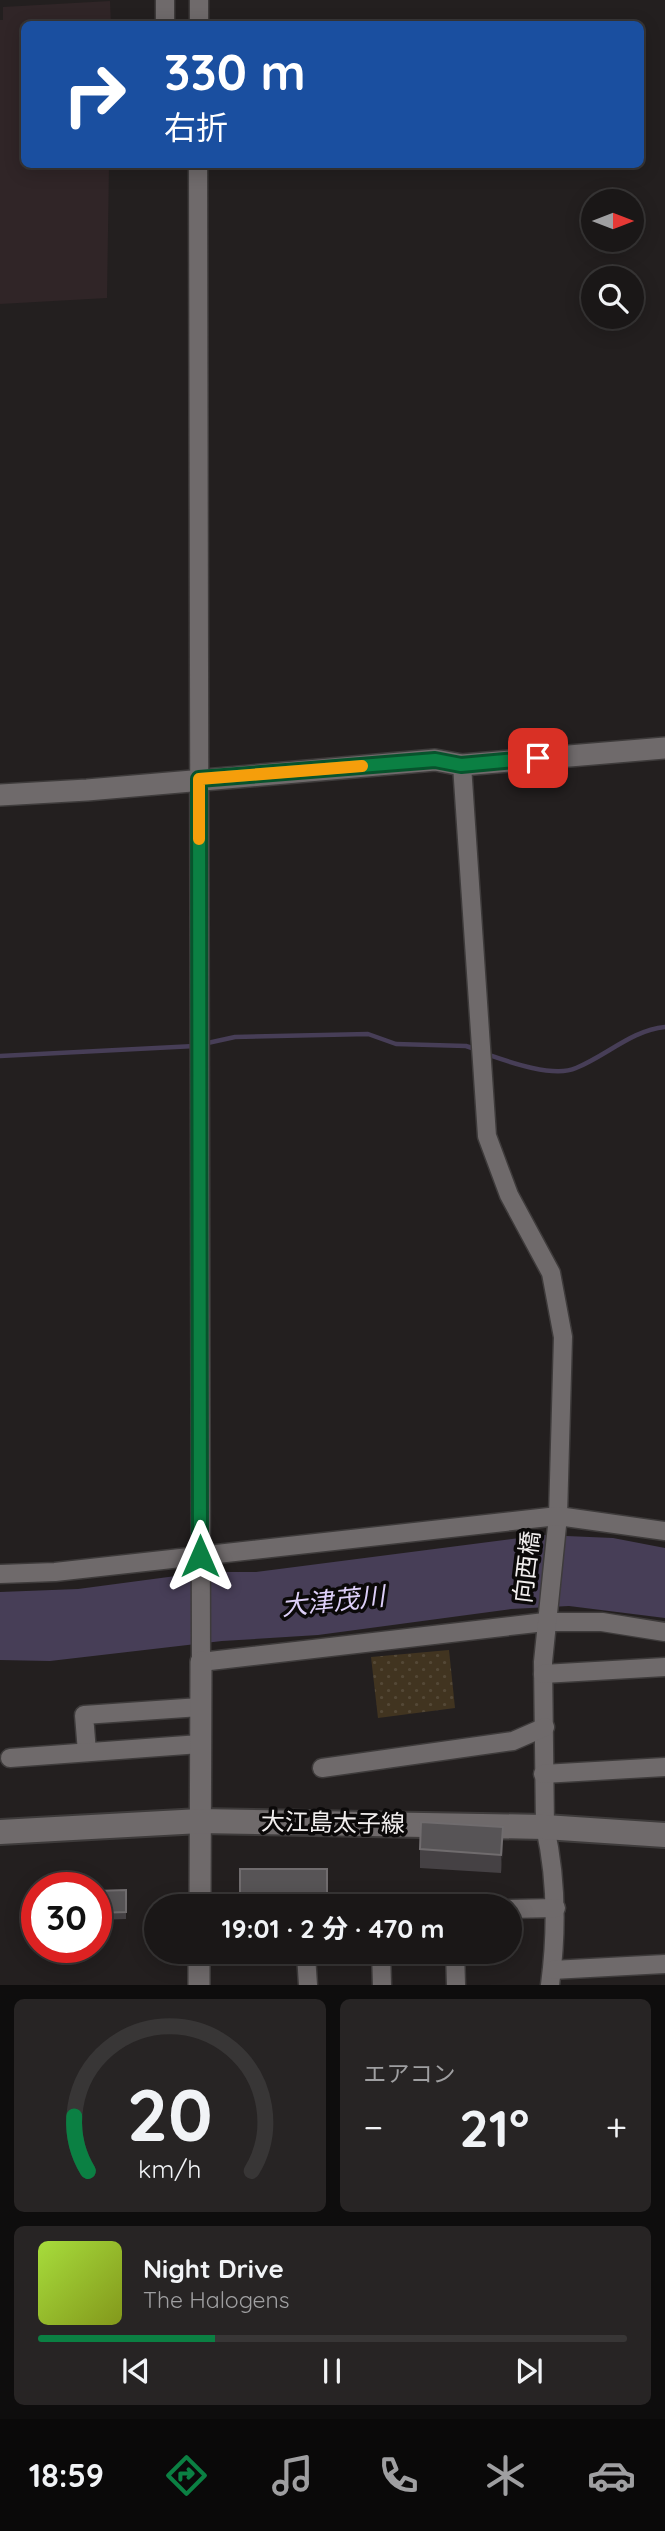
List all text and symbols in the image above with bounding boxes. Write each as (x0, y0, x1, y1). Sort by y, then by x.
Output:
text: 330 m (164, 41, 306, 102)
icon: right (49, 49, 140, 140)
text: 右折 (164, 107, 228, 147)
north arrow (581, 189, 644, 252)
map controls (581, 189, 644, 329)
button: search (581, 266, 644, 329)
pin (508, 728, 568, 788)
icon: arrive (519, 739, 557, 777)
position arrow (163, 1519, 237, 1593)
street label: 向西橋 (507, 1529, 545, 1604)
water label: 大津茂川 (280, 1578, 389, 1622)
street label: 大江島太子線 (261, 1806, 405, 1838)
speed limit sign: 30 (21, 1872, 112, 1963)
text: 19:01 · 2 分 · 470 m (222, 1912, 444, 1945)
text: エアコン (364, 2059, 456, 2088)
text: 20 (127, 2069, 213, 2160)
text: 21° (459, 2095, 530, 2160)
text: − (364, 2103, 383, 2151)
text: + (606, 2103, 627, 2151)
text: km/h (138, 2153, 201, 2184)
text: Night Drive (143, 2252, 284, 2285)
text: The Halogens (143, 2285, 290, 2314)
icon: previous (117, 2352, 155, 2390)
icon: pause (313, 2352, 351, 2390)
icon: next (510, 2352, 548, 2390)
icon: directions (162, 2451, 211, 2500)
icon: music (268, 2451, 317, 2500)
icon: phone (374, 2451, 423, 2500)
icon: climate (481, 2451, 530, 2500)
icon: car (587, 2451, 636, 2500)
text: 18:59 (29, 2455, 104, 2495)

